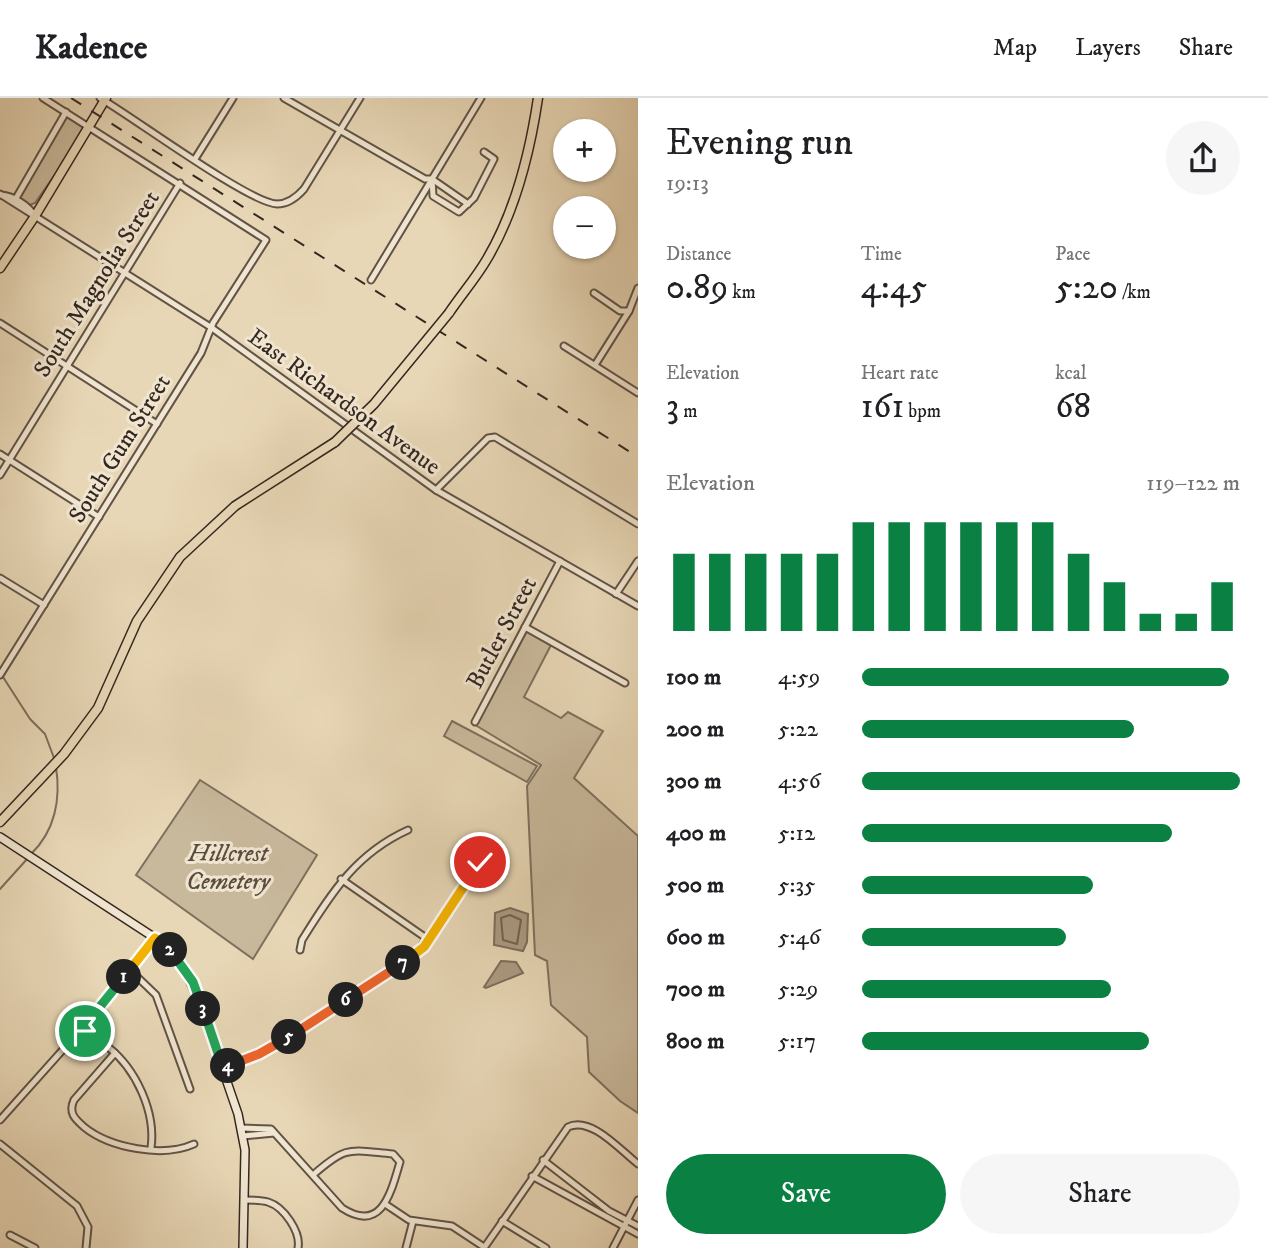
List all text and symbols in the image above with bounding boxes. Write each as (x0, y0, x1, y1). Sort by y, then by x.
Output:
text: Kadence (35, 28, 147, 69)
text: Map (993, 33, 1037, 63)
text: Layers (1075, 33, 1141, 63)
text: Share (1179, 33, 1233, 63)
map controls (553, 119, 616, 259)
button: + (553, 119, 616, 182)
text: Evening run (666, 119, 853, 167)
button: share (1166, 121, 1240, 195)
text: 19:13 (666, 169, 709, 198)
street label: South Magnolia Street (27, 185, 167, 383)
button: − (553, 196, 616, 259)
text: Distance (666, 243, 731, 266)
text: Time (861, 243, 902, 266)
text: Pace (1055, 243, 1090, 266)
text: 0.89 (666, 266, 728, 310)
text: 4:45 (861, 266, 927, 310)
text: 5:20 (1055, 266, 1118, 310)
text: km (728, 281, 756, 304)
text: /km (1118, 281, 1151, 304)
street label: East Richardson Avenue (242, 322, 446, 482)
text: Elevation (666, 362, 740, 385)
text: Heart rate (861, 362, 939, 385)
text: kcal (1055, 362, 1087, 385)
street label: South Gum Street (62, 369, 178, 529)
text: 3 (666, 385, 679, 429)
text: 161 (861, 385, 904, 429)
text: 68 (1055, 385, 1091, 429)
text: m (679, 400, 697, 423)
text: bpm (904, 400, 941, 423)
text: Elevation (666, 469, 755, 498)
text: 119–122 m (1146, 469, 1240, 498)
street label: Butler Street (460, 572, 544, 694)
text: 100 m (666, 663, 721, 692)
text: 4:59 (778, 663, 820, 692)
text: 200 m (666, 715, 724, 744)
text: 5:22 (778, 715, 818, 744)
text: 300 m (666, 767, 722, 796)
text: 4:56 (778, 767, 821, 796)
text: 400 m (666, 819, 726, 848)
text: 5:12 (778, 819, 815, 848)
pin (450, 832, 510, 892)
park label: Hillcrest Cemetery (186, 839, 271, 897)
icon: check (461, 843, 499, 881)
text: 500 m (666, 871, 724, 900)
text: 5:35 (778, 871, 815, 900)
text: 600 m (666, 923, 725, 952)
text: 5:46 (778, 923, 821, 952)
pin: 2 (152, 932, 188, 968)
text: 2 (165, 938, 174, 961)
pin: 7 (386, 946, 420, 980)
text: 7 (397, 951, 408, 974)
pin: 1 (106, 960, 142, 994)
text: 1 (120, 965, 127, 988)
text: 700 m (666, 975, 725, 1004)
text: 5:29 (778, 975, 818, 1004)
pin: 6 (328, 982, 364, 1018)
text: 6 (341, 988, 350, 1011)
pin: 3 (186, 992, 220, 1026)
text: 3 (199, 997, 206, 1020)
pin (55, 1001, 115, 1061)
icon: arrive (66, 1012, 104, 1050)
pin: 5 (272, 1020, 306, 1054)
text: 5 (284, 1025, 293, 1048)
text: 800 m (666, 1027, 724, 1056)
text: 5:17 (778, 1027, 816, 1056)
pin: 4 (210, 1048, 246, 1084)
text: 4 (222, 1054, 233, 1077)
button: Save (666, 1154, 946, 1234)
button: Share (960, 1154, 1240, 1234)

